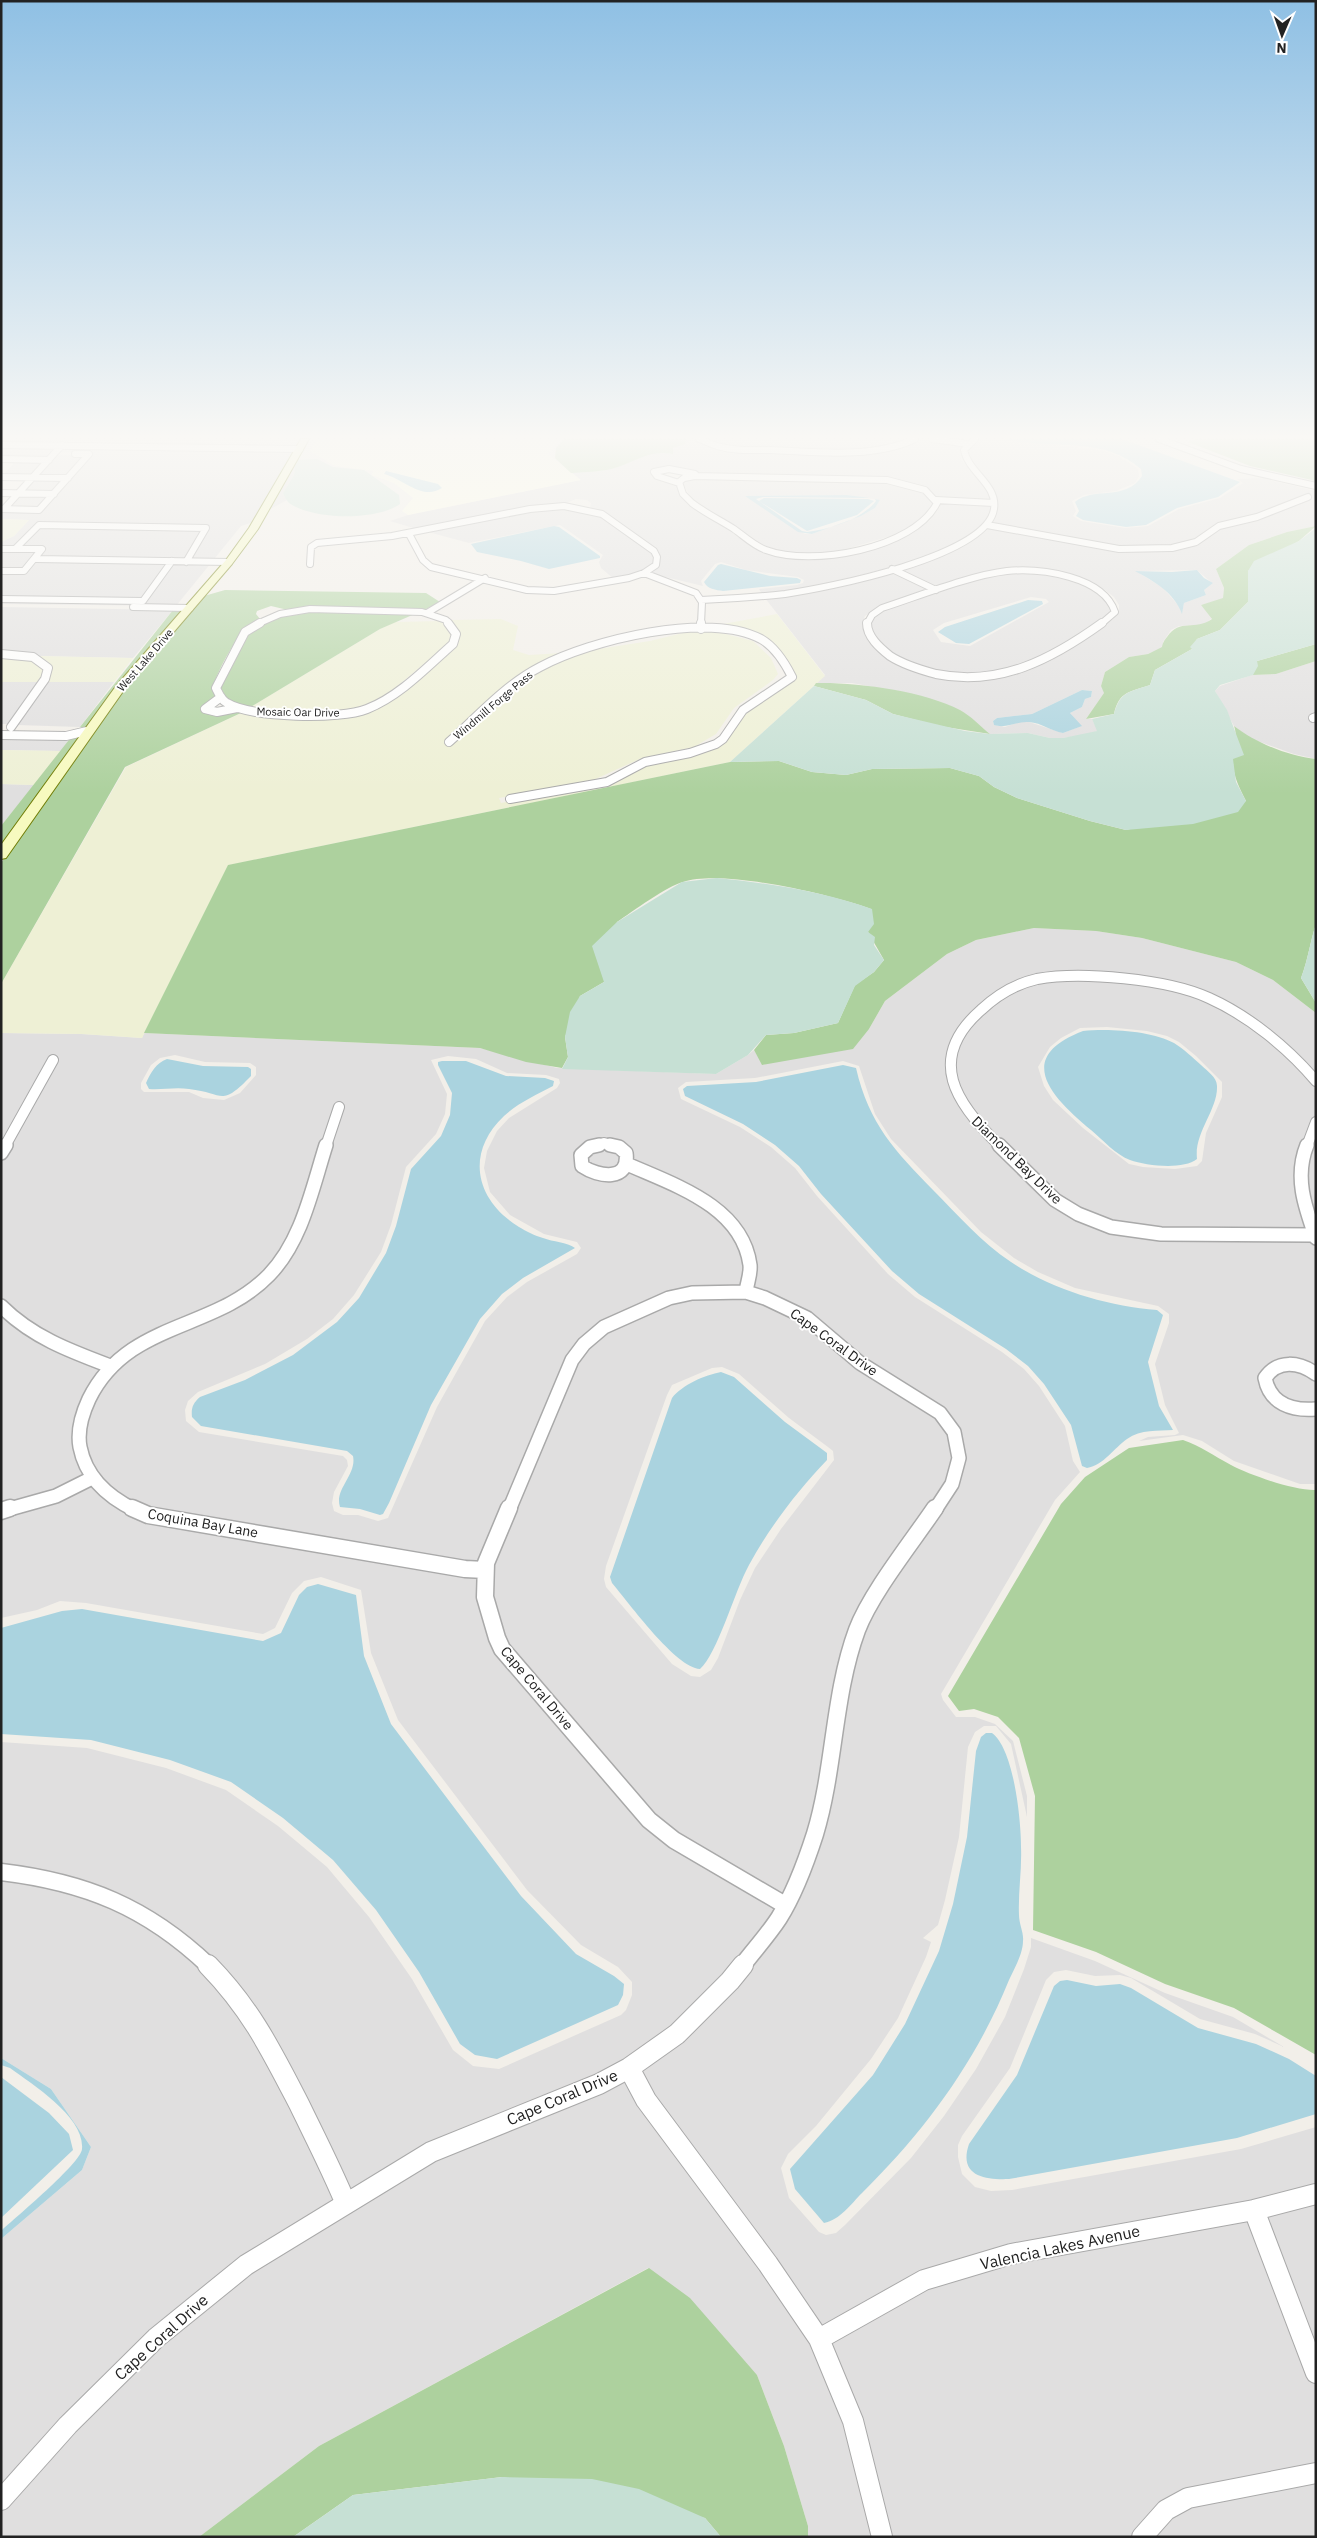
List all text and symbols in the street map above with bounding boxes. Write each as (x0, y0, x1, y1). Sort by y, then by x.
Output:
north arrow (1257, 10, 1307, 60)
text: N (1276, 39, 1287, 57)
street label: West Lake Drive (114, 626, 176, 694)
street label: Windmill Forge Pass (450, 668, 536, 742)
street label: Mosaic Oar Drive (256, 704, 340, 720)
street label: Diamond Bay Drive (968, 1112, 1066, 1208)
street label: Cape Coral Drive (787, 1304, 882, 1380)
street label: Coquina Bay Lane (146, 1504, 260, 1542)
street label: Cape Coral Drive (497, 1642, 578, 1734)
street label: Cape Coral Drive (503, 2064, 621, 2129)
street label: Valencia Lakes Avenue (978, 2220, 1142, 2274)
street label: Cape Coral Drive (110, 2290, 212, 2384)

